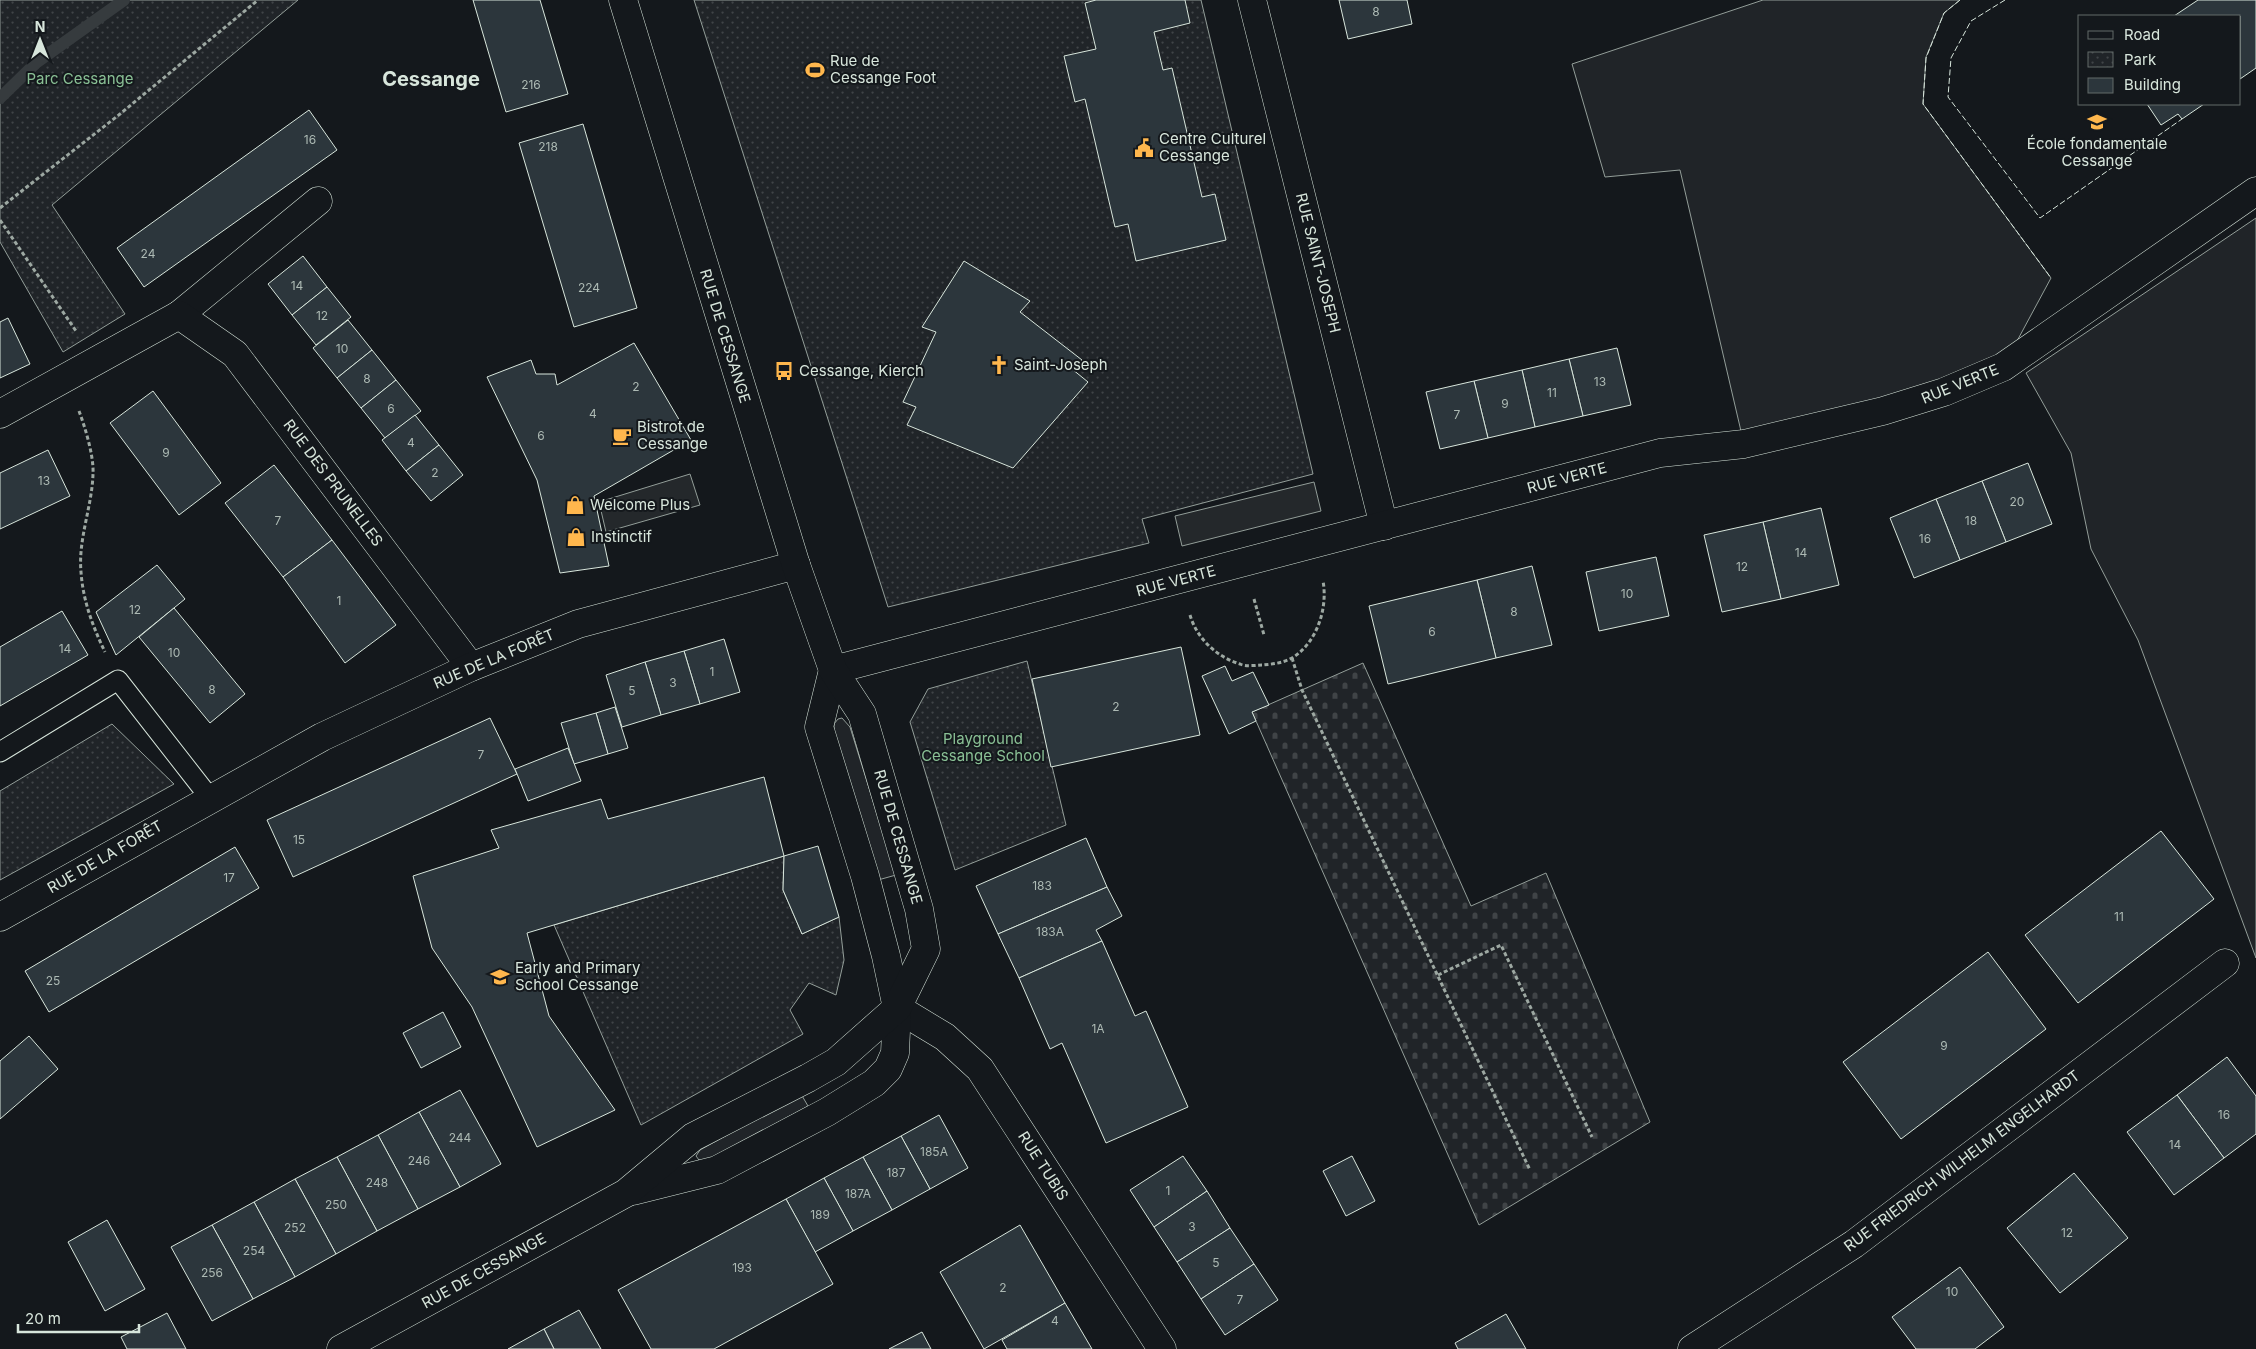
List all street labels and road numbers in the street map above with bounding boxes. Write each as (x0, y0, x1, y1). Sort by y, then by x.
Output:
street label: RUE SAINT-JOSEPH (1292, 191, 1345, 335)
street label: RUE DE CESSANGE (696, 267, 755, 405)
street label: RUE VERTE (1918, 359, 2001, 408)
street label: RUE DES PRUNELLES (279, 415, 387, 550)
street label: RUE VERTE (1525, 458, 1609, 497)
street label: RUE VERTE (1134, 561, 1218, 600)
street label: RUE DE LA FORÊT (430, 624, 557, 693)
street label: RUE DE CESSANGE (870, 767, 927, 906)
street label: RUE DE LA FORÊT (44, 816, 166, 897)
street label: RUE FRIEDRICH WILHELM ENGELHARDT (1840, 1066, 2083, 1256)
street label: RUE TUBIS (1014, 1128, 1073, 1204)
street label: RUE DE CESSANGE (418, 1229, 549, 1313)

